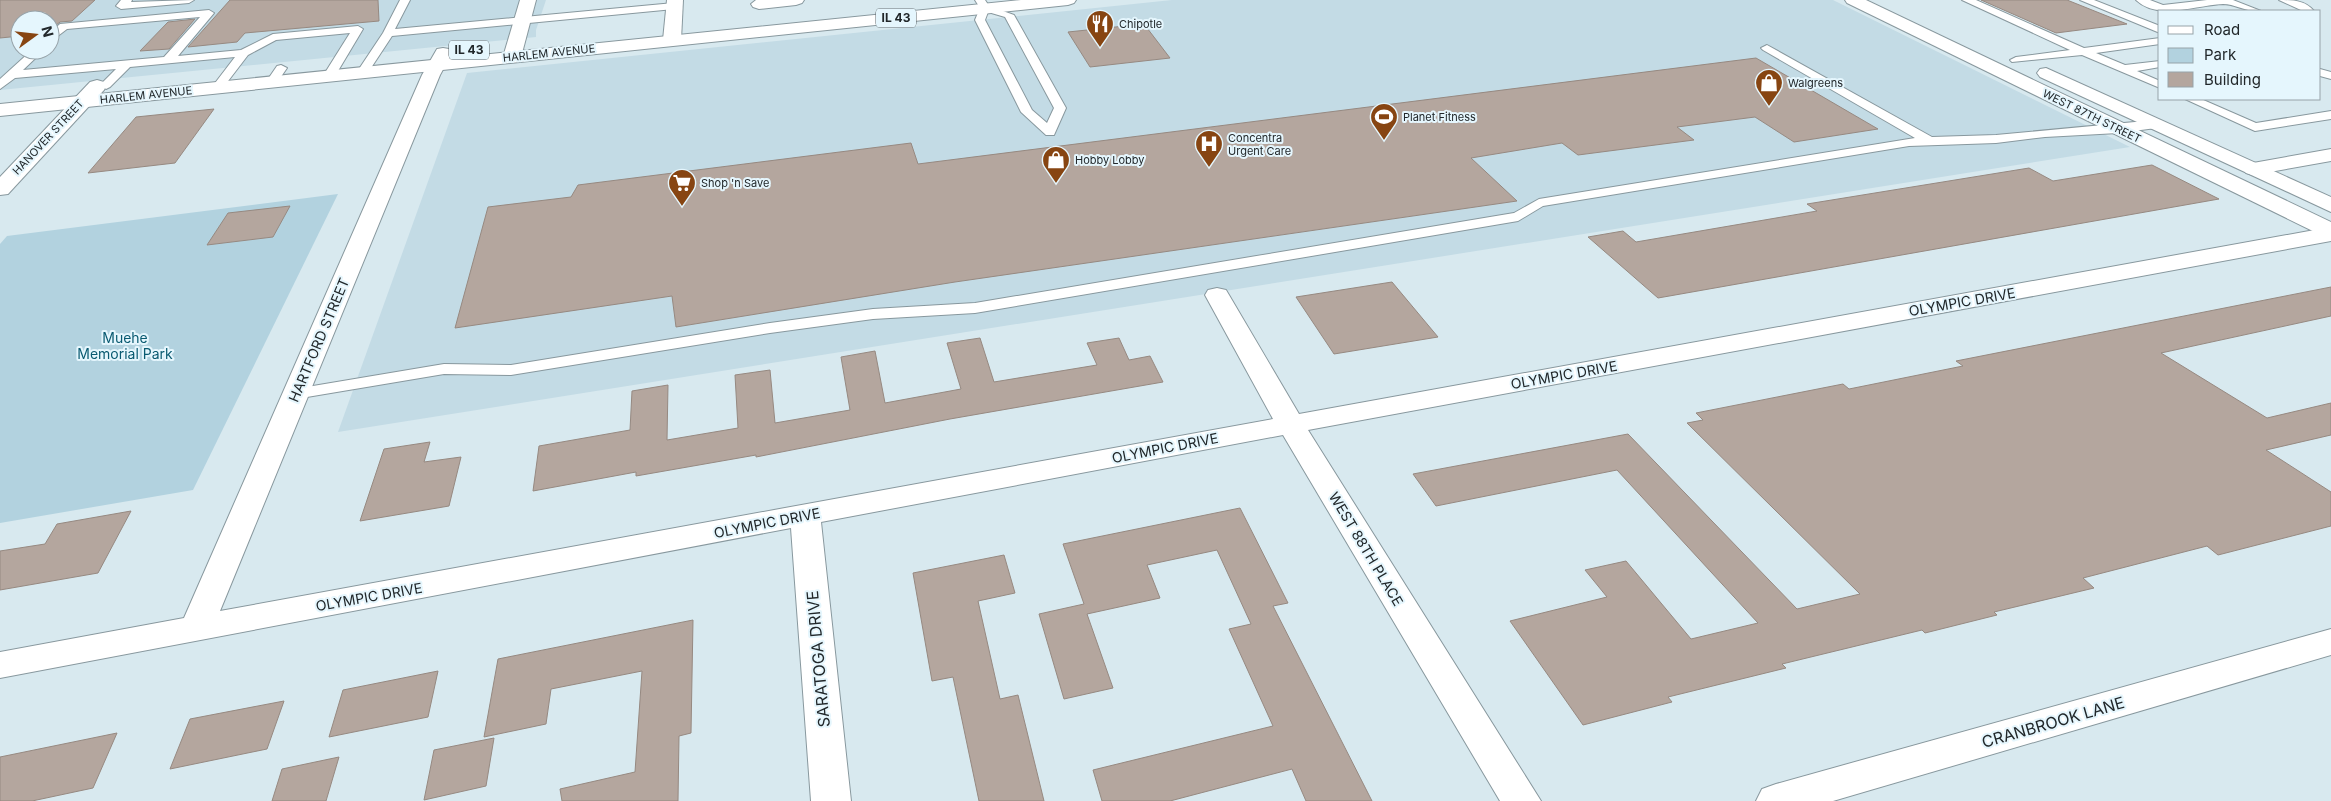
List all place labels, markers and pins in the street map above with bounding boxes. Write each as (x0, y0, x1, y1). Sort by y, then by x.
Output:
restaurant icon: Chipotle (1085, 9, 1115, 48)
place label: Chipotle (1119, 17, 1162, 31)
shop icon: Walgreens (1754, 68, 1784, 107)
place label: Walgreens (1788, 76, 1843, 90)
sports icon: Planet Fitness (1369, 102, 1399, 141)
place label: Planet Fitness (1403, 110, 1476, 124)
hospital icon: Concentra Urgent Care (1194, 129, 1224, 168)
place label: Concentra Urgent Care (1228, 131, 1291, 158)
shop icon: Hobby Lobby (1041, 145, 1071, 184)
place label: Hobby Lobby (1075, 153, 1145, 167)
supermarket icon: Shop 'n Save (667, 168, 697, 207)
place label: Shop 'n Save (701, 176, 769, 190)

